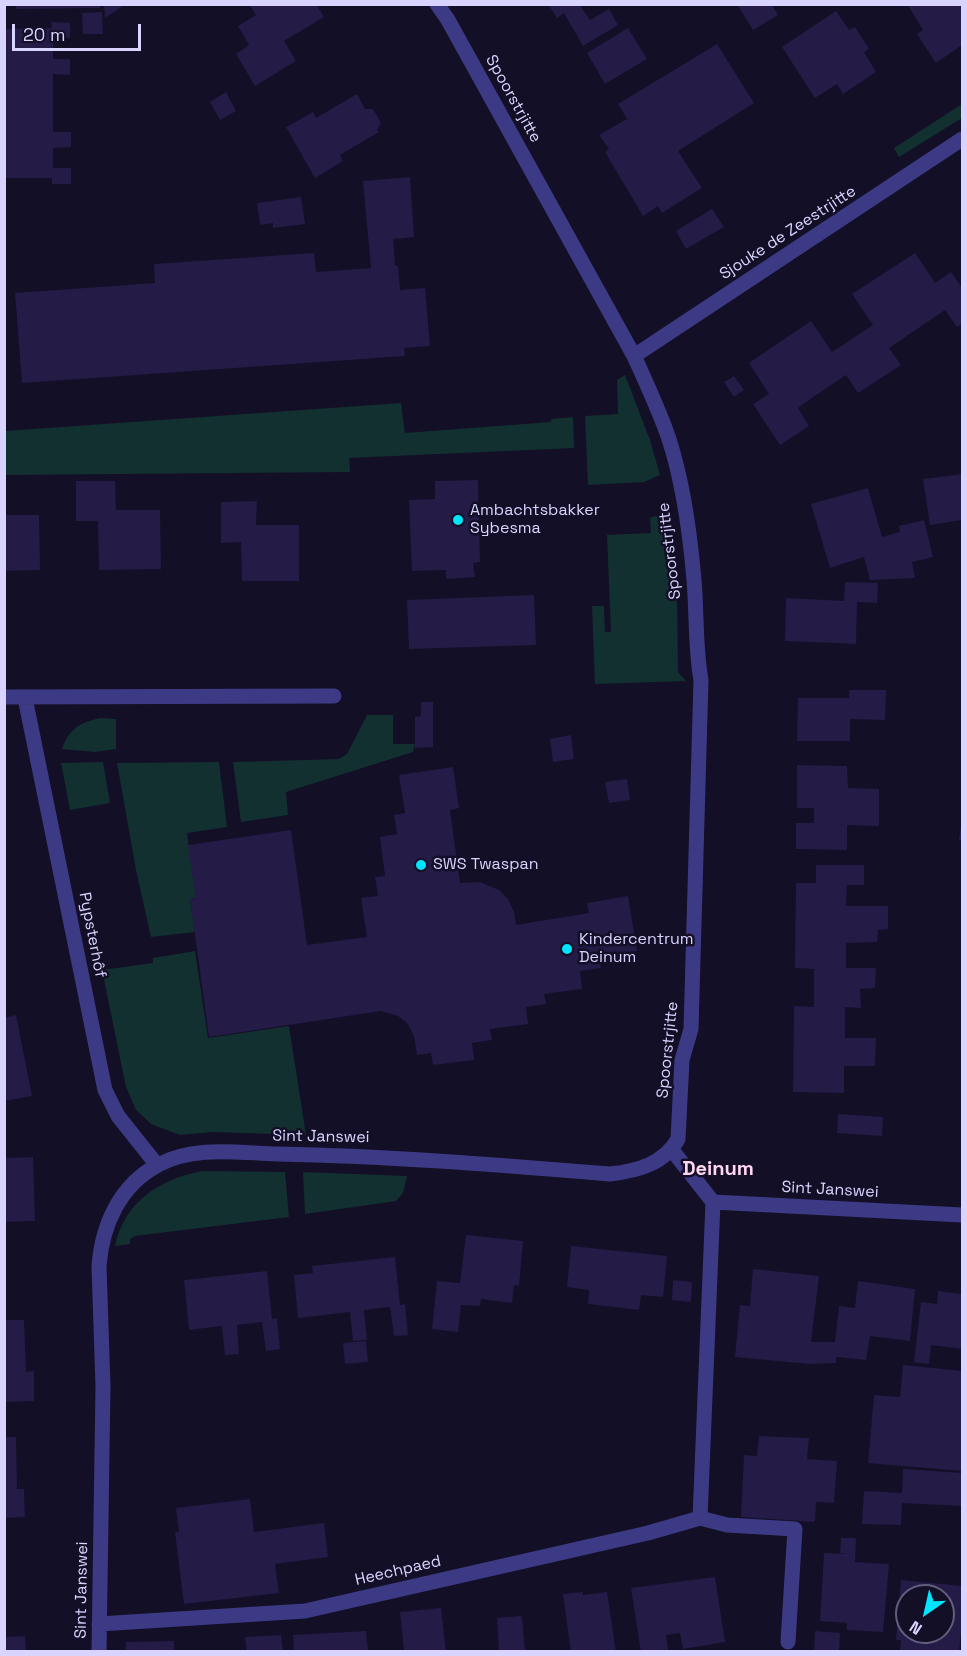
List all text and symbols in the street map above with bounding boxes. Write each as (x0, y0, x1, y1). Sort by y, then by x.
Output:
scale bar (15, 12, 144, 50)
text: 20 m (23, 23, 66, 46)
street label: Spoorstrjitte (481, 52, 545, 146)
street label: Sjouke de Zeestrjitte (716, 182, 860, 284)
place label: Ambachtsbakker Sybesma (470, 501, 600, 539)
street label: Spoorstrjitte (655, 502, 685, 600)
marker: Ambachtsbakker Sybesma (451, 513, 465, 527)
place label: SWS Twaspan (433, 855, 538, 875)
marker: SWS Twaspan (414, 858, 428, 872)
street label: Pypsterhôf (74, 890, 110, 980)
place label: Kindercentrum Deinum (579, 930, 694, 968)
marker: Kindercentrum Deinum (560, 942, 574, 956)
street label: Spoorstrjitte (653, 1001, 683, 1099)
street label: Sint Janswei (272, 1127, 370, 1147)
district label: Deinum (682, 1158, 754, 1182)
street label: Sint Janswei (781, 1178, 879, 1202)
street label: Sint Janswei (72, 1541, 92, 1639)
street label: Heechpaed (353, 1552, 443, 1590)
north arrow (895, 1584, 955, 1644)
text: N (905, 1616, 926, 1639)

